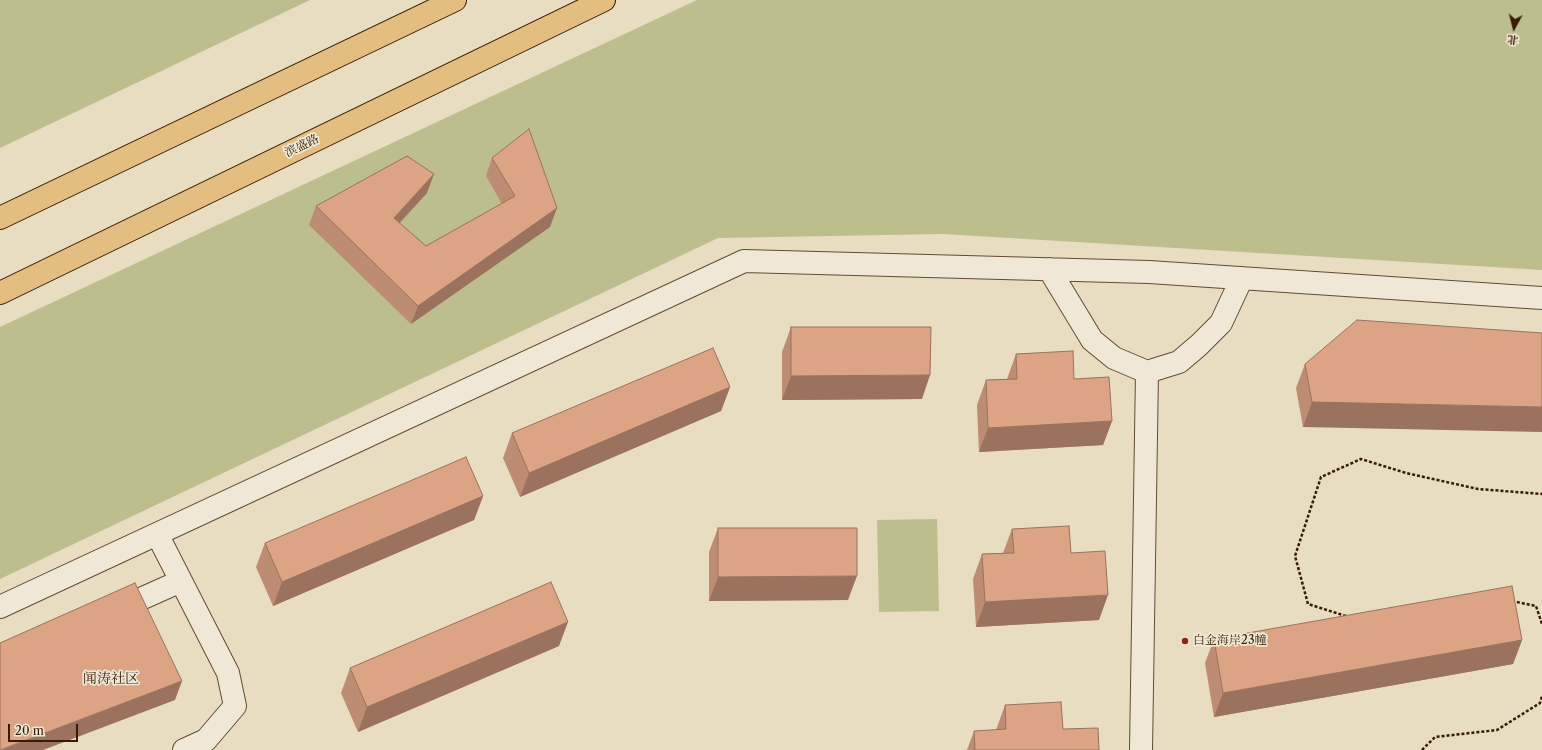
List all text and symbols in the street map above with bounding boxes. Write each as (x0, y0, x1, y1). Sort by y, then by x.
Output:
north arrow (1494, 8, 1534, 48)
text: 北 (1506, 32, 1519, 48)
street label: 滨盛路 (283, 132, 321, 160)
place label: 白金海岸23幢 (1193, 634, 1267, 648)
marker: 白金海岸23幢 (1180, 636, 1190, 646)
district label: 闻涛社区 (83, 671, 139, 687)
scale bar (10, 716, 80, 742)
text: 20 m (15, 723, 44, 738)

